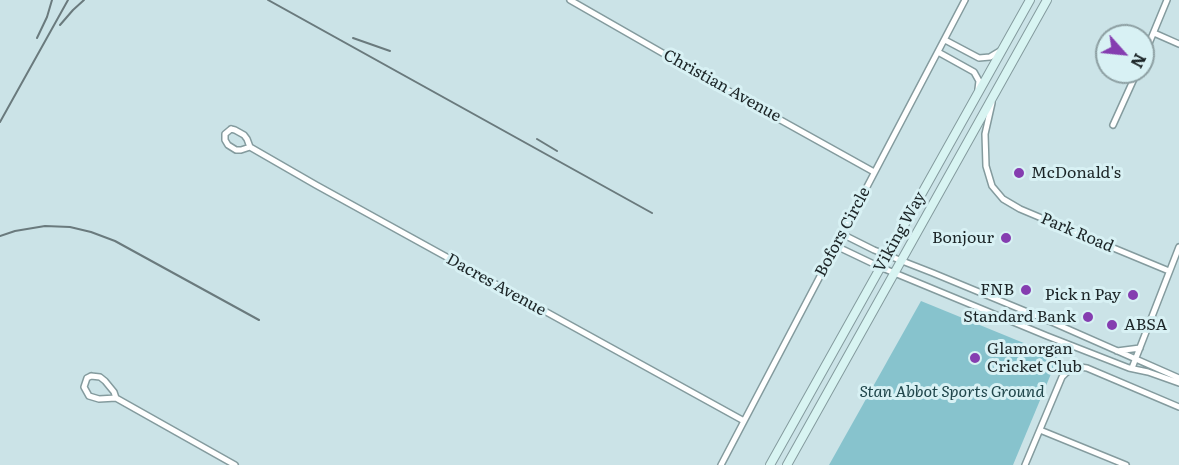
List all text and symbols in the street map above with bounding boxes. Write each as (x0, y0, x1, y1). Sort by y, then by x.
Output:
north arrow (1095, 24, 1155, 84)
street label: Christian Avenue (660, 46, 784, 126)
text: N (1126, 50, 1153, 73)
place label: McDonald's (1031, 163, 1121, 183)
marker: McDonald's (1012, 166, 1026, 180)
street label: Bofors Circle (811, 184, 875, 280)
street label: Viking Way (870, 188, 930, 276)
street label: Park Road (1038, 209, 1116, 257)
place label: Bonjour (932, 228, 994, 248)
marker: Bonjour (999, 231, 1013, 245)
street label: Dacres Avenue (443, 250, 549, 320)
place label: FNB (980, 280, 1014, 300)
marker: FNB (1019, 283, 1033, 297)
place label: Pick n Pay (1045, 285, 1121, 305)
marker: Pick n Pay (1126, 288, 1140, 302)
place label: Standard Bank (963, 307, 1076, 327)
marker: Standard Bank (1081, 310, 1095, 324)
place label: ABSA (1124, 315, 1167, 335)
marker: ABSA (1105, 318, 1119, 332)
place label: Glamorgan Cricket Club (987, 339, 1082, 377)
marker: Glamorgan Cricket Club (968, 351, 982, 365)
park label: Stan Abbot Sports Ground (859, 382, 1045, 402)

